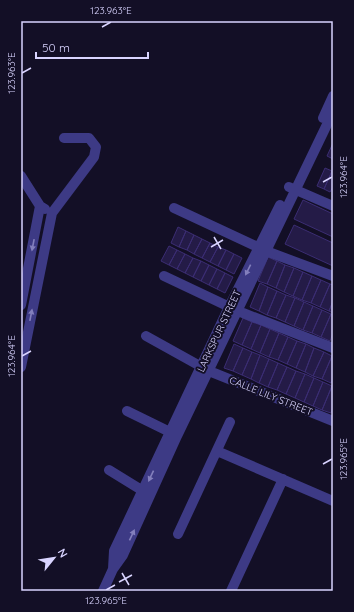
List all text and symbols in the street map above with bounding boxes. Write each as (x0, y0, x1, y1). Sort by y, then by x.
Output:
text: 123.963°E (90, 4, 132, 17)
scale bar (36, 34, 148, 60)
text: 50 m (42, 40, 70, 55)
text: 123.963°E (5, 52, 18, 94)
text: 123.964°E (337, 156, 350, 198)
one-way arrow (29, 239, 35, 251)
one-way arrow (245, 264, 251, 275)
street label: LARKSPUR STREET (194, 288, 244, 374)
one-way arrow (29, 309, 35, 321)
text: 123.964°E (5, 335, 18, 377)
street label: CALLE LILY STREET (227, 373, 315, 419)
text: 123.965°E (337, 438, 350, 480)
one-way arrow (148, 470, 154, 481)
one-way arrow (129, 530, 135, 541)
north arrow (34, 538, 74, 578)
text: N (55, 546, 71, 560)
text: 123.965°E (85, 594, 127, 607)

